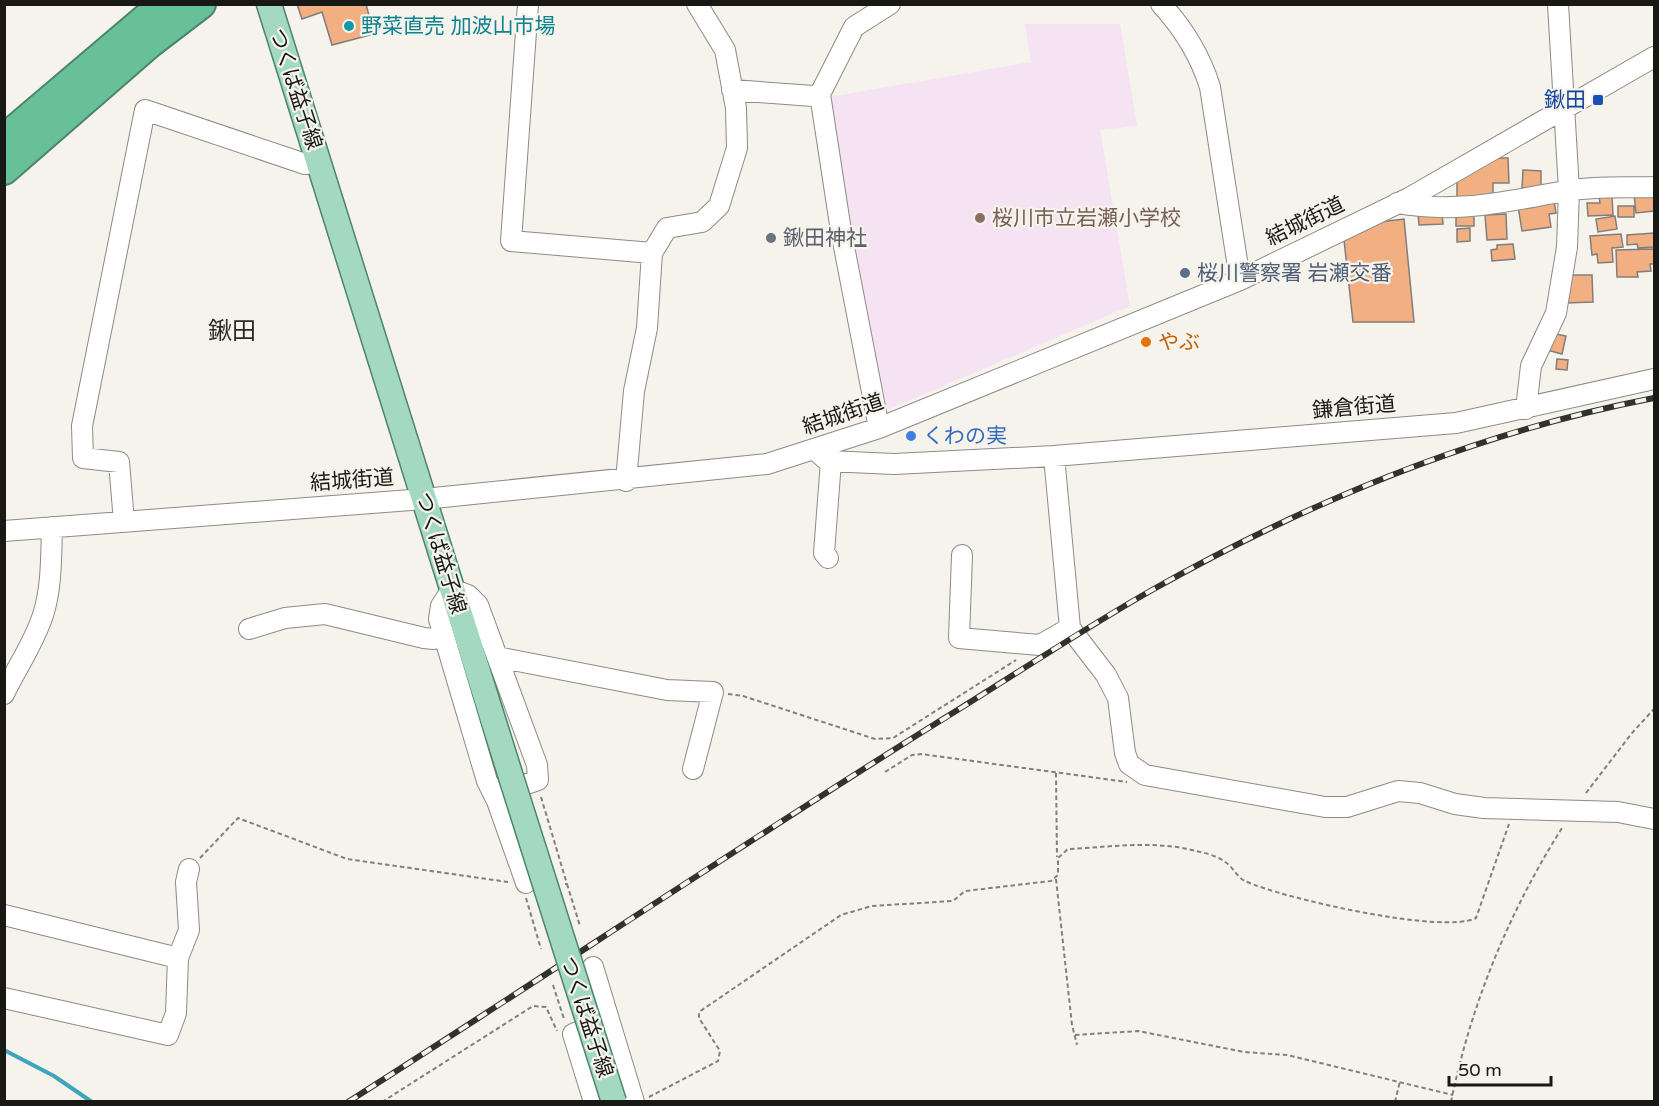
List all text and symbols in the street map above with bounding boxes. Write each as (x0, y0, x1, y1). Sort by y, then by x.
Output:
place label: 野菜直売 加波山市場 (361, 14, 555, 39)
marker: 野菜直売 加波山市場 (342, 19, 356, 33)
street label: つくば益子線 (264, 25, 327, 153)
place label: 鍬田 (1544, 88, 1586, 113)
marker: 鍬田 (1591, 93, 1605, 107)
street label: 結城街道 (1262, 192, 1348, 251)
place label: 桜川市立岩瀬小学校 (992, 206, 1181, 231)
marker: 桜川市立岩瀬小学校 (973, 211, 987, 225)
place label: 鍬田神社 (783, 226, 867, 251)
marker: 鍬田神社 (764, 231, 778, 245)
place label: 桜川警察署 岩瀬交番 (1197, 261, 1391, 286)
marker: 桜川警察署 岩瀬交番 (1178, 266, 1192, 280)
district label: 鍬田 (208, 317, 256, 346)
place label: やぶ (1158, 330, 1200, 355)
marker: やぶ (1139, 335, 1153, 349)
street label: 結城街道 (799, 389, 887, 440)
street label: 鎌倉街道 (1311, 391, 1397, 424)
place label: くわの実 (923, 424, 1007, 449)
marker: くわの実 (904, 429, 918, 443)
street label: 結城街道 (309, 465, 395, 496)
street label: つくば益子線 (410, 489, 471, 617)
street label: つくば益子線 (555, 953, 618, 1081)
scale bar (1449, 1049, 1551, 1087)
text: 50 m (1458, 1059, 1502, 1081)

